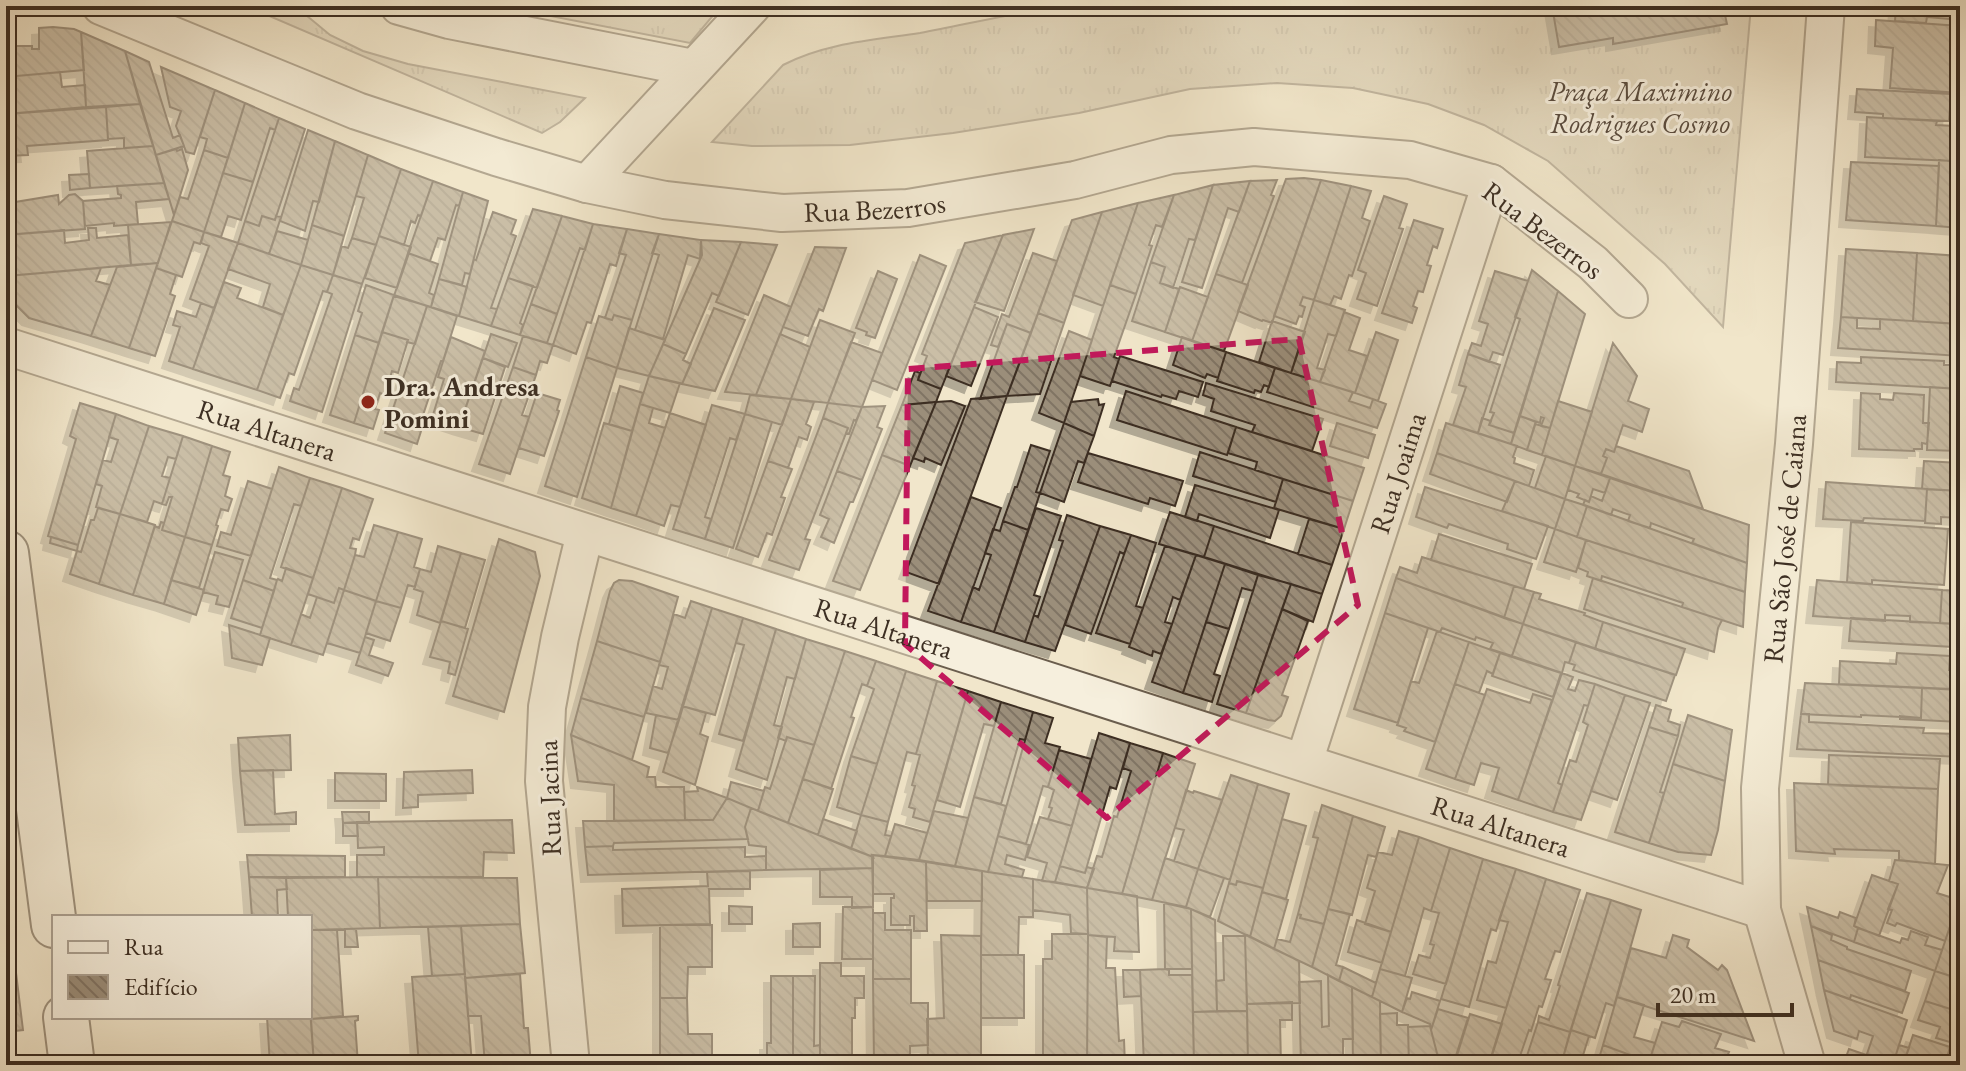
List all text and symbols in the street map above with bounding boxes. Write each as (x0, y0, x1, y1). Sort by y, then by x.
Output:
park label: Praça Maximino Rodrigues Cosmo (1548, 73, 1732, 141)
street label: Rua Bezerros (1475, 173, 1611, 287)
street label: Rua Bezerros (803, 184, 948, 230)
place label: Dra. Andresa Pomini (384, 368, 540, 436)
street label: Rua Altanera (193, 391, 342, 469)
marker: Dra. Andresa Pomini (359, 393, 377, 411)
street label: Rua Joaima (1361, 407, 1434, 538)
street label: Rua São José de Caiana (1754, 412, 1814, 665)
street label: Rua Altanera (810, 589, 959, 667)
street label: Rua Jacina (529, 738, 569, 857)
street label: Rua Altanera (1427, 787, 1576, 865)
legend (52, 915, 312, 1019)
text: Rua (124, 931, 164, 962)
scale bar (1658, 967, 1792, 1017)
text: Edifício (124, 971, 198, 1002)
text: 20 m (1670, 979, 1717, 1010)

